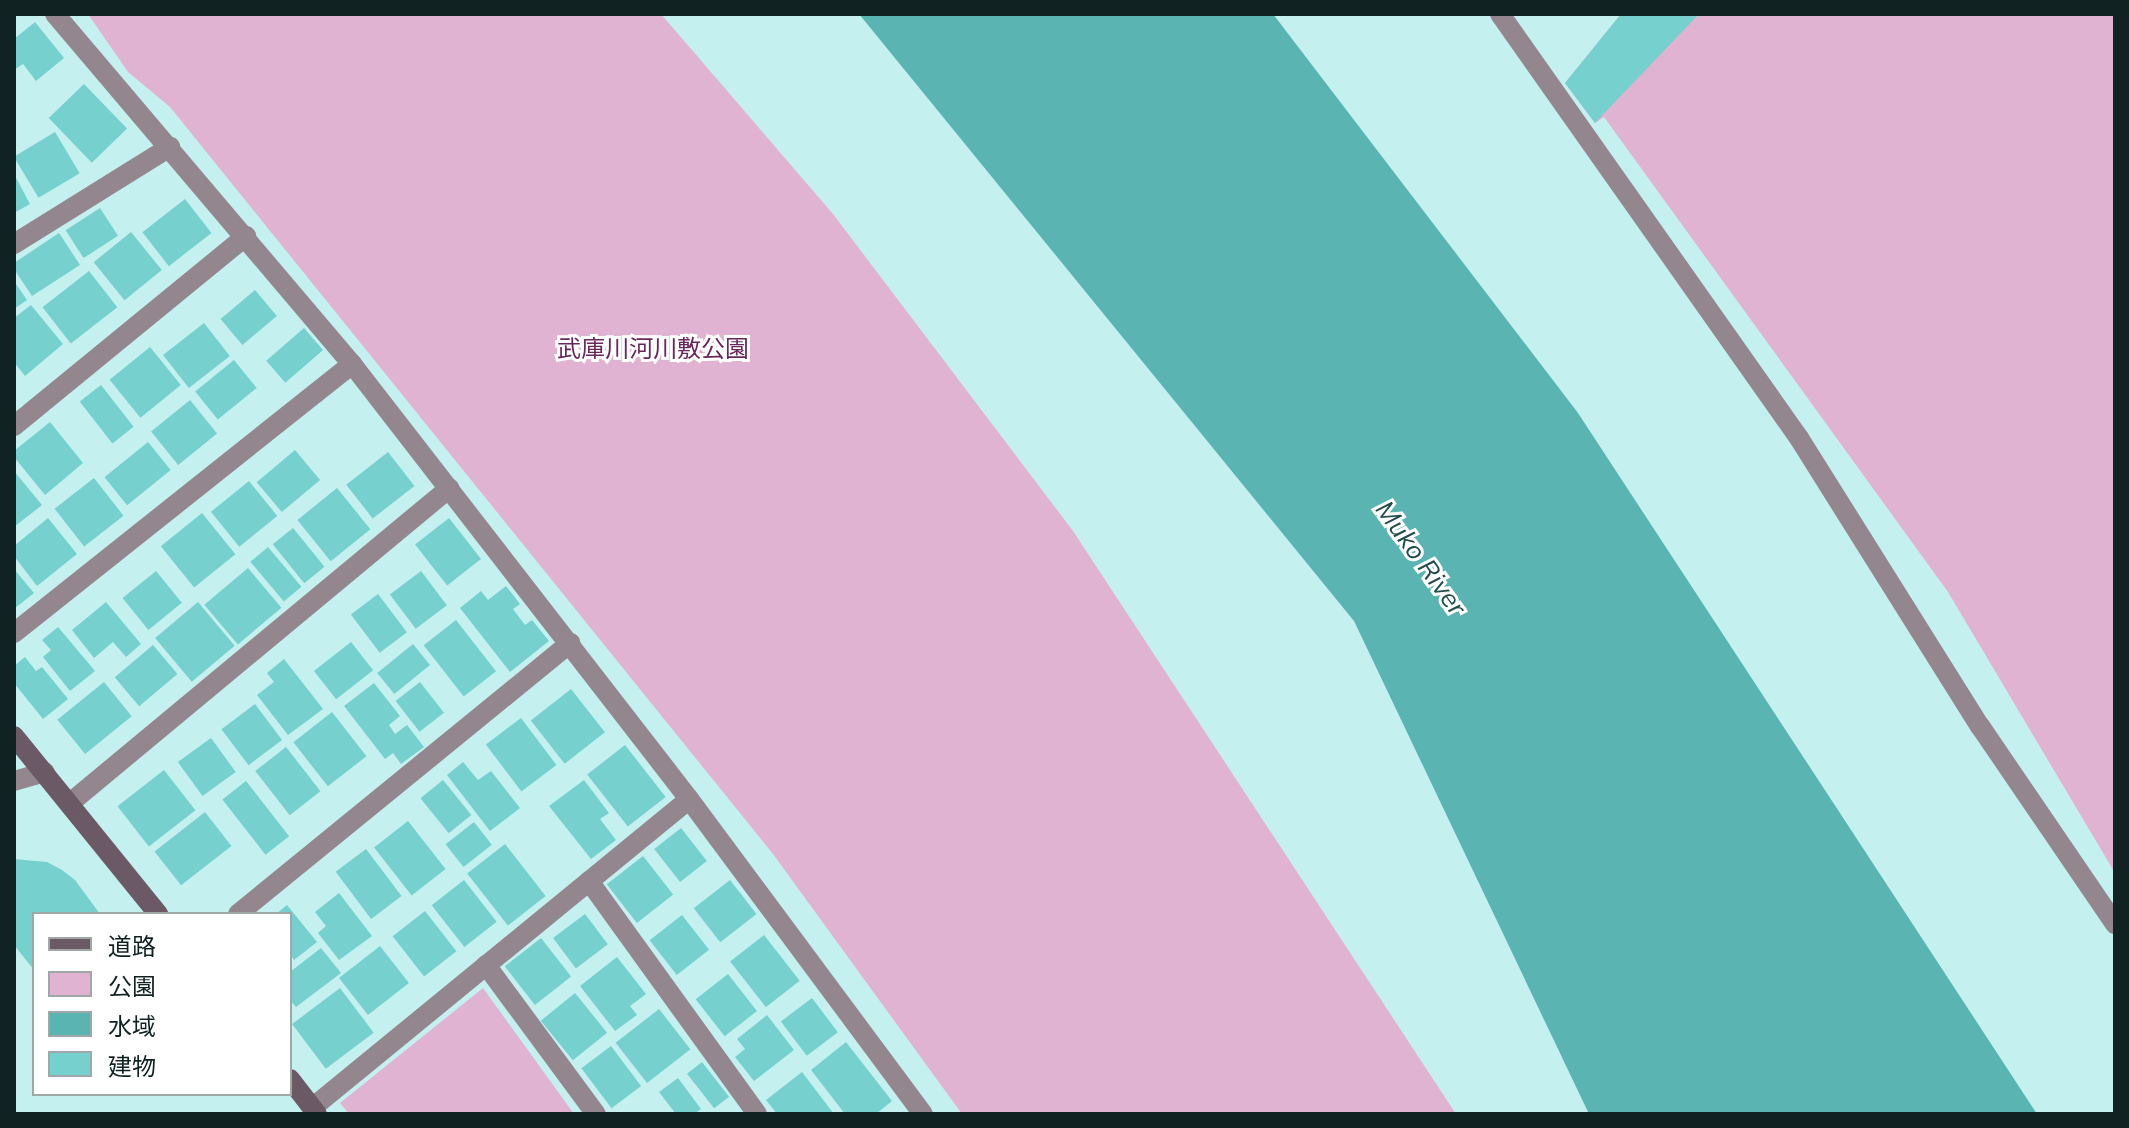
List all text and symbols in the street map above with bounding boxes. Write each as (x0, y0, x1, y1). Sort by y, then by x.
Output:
park label: 武庫川河川敷公園 (557, 335, 749, 363)
water label: Muko River (1369, 495, 1473, 621)
legend (32, 912, 292, 1096)
text: 道路 (108, 931, 156, 961)
text: 公園 (108, 971, 156, 1001)
text: 水域 (108, 1011, 156, 1041)
text: 建物 (108, 1051, 156, 1081)

